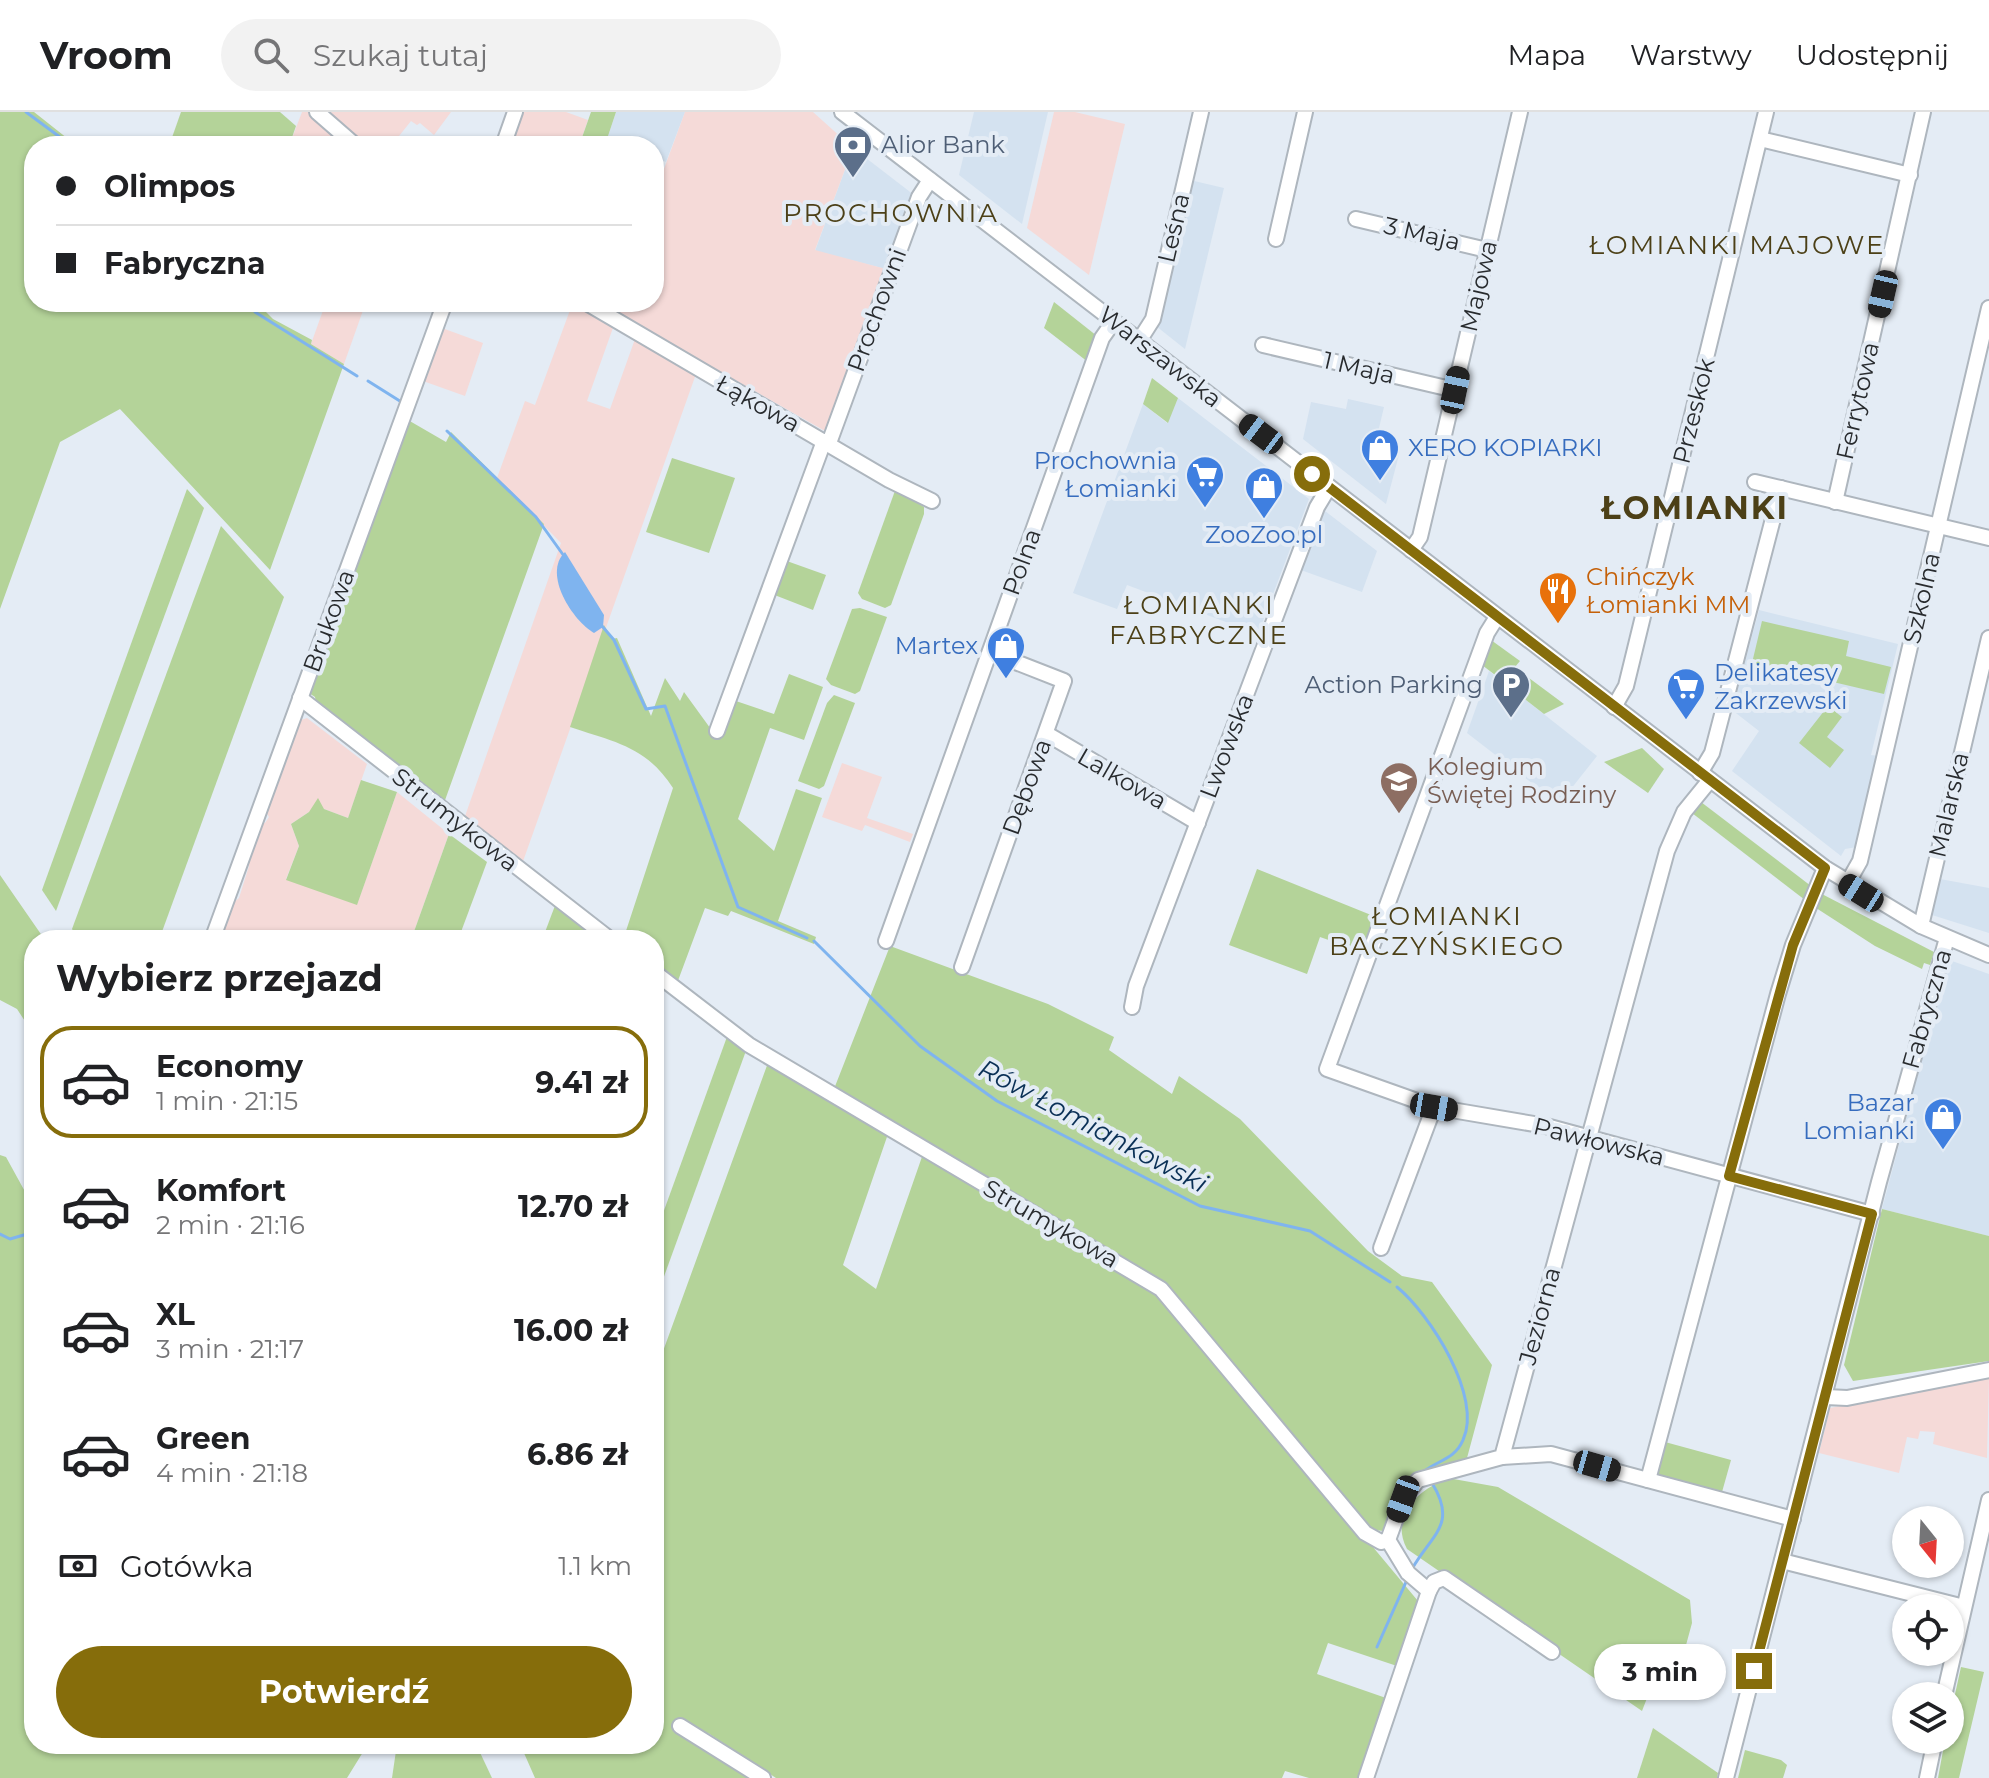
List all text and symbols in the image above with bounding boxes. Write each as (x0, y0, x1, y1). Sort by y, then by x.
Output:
search box (221, 19, 781, 91)
text: Vroom (40, 32, 173, 79)
icon: search (249, 33, 293, 77)
text: Szukaj tutaj (313, 37, 488, 74)
text: Mapa (1507, 38, 1586, 72)
text: Warstwy (1630, 38, 1752, 72)
text: Udostępnij (1796, 38, 1949, 72)
bank icon: Alior Bank (832, 124, 874, 179)
place label: Alior Bank (881, 130, 1006, 159)
text: Olimpos (104, 168, 235, 205)
street label: Leśna (1151, 190, 1196, 266)
district label: PROCHOWNIA (783, 197, 999, 229)
street label: 3 Maja (1381, 211, 1463, 256)
district label: ŁOMIANKI MAJOWE (1589, 229, 1885, 261)
street label: Majowa (1454, 237, 1503, 335)
street label: Prochowni (841, 244, 912, 375)
text: Fabryczna (104, 245, 266, 282)
car (1866, 268, 1900, 320)
street label: Warszawska (1093, 300, 1228, 414)
street label: Ferrytowa (1830, 339, 1885, 463)
street label: 1 Maja (1320, 345, 1398, 390)
street label: Przeskok (1666, 354, 1721, 467)
car (1438, 364, 1472, 416)
street label: Łąkowa (711, 369, 805, 438)
car (1235, 410, 1287, 458)
shop icon: XERO KOPIARKI (1359, 427, 1401, 482)
place label: XERO KOPIARKI (1408, 433, 1602, 462)
place label: Prochownia Łomianki (1034, 446, 1177, 503)
supermarket icon: Prochownia Łomianki (1184, 454, 1226, 509)
route start (1294, 456, 1330, 492)
shop icon: ZooZoo.pl (1243, 465, 1285, 520)
district label: ŁOMIANKI (1600, 488, 1789, 527)
place label: ZooZoo.pl (1205, 520, 1323, 549)
street label: Polna (996, 525, 1047, 599)
street label: Szkolna (1897, 549, 1946, 646)
place label: Chińczyk Łomianki MM (1586, 562, 1750, 619)
street label: Brukowa (297, 566, 360, 676)
restaurant icon: Chińczyk Łomianki MM (1537, 570, 1579, 625)
district label: ŁOMIANKI FABRYCZNE (1109, 589, 1289, 651)
shop icon: Martex (985, 625, 1027, 680)
place label: Martex (895, 631, 978, 660)
place label: Delikatesy Zakrzewski (1714, 658, 1847, 715)
parking icon: Action Parking (1490, 664, 1532, 719)
supermarket icon: Delikatesy Zakrzewski (1665, 666, 1707, 721)
place label: Action Parking (1305, 670, 1483, 699)
street label: Lwowska (1193, 689, 1260, 802)
street label: Dębowa (996, 735, 1057, 839)
street label: Lalkowa (1073, 741, 1172, 816)
street label: Malarska (1922, 749, 1975, 860)
place label: Kolegium Świętej Rodziny (1427, 752, 1616, 809)
school or university icon: Kolegium Świętej Rodziny (1378, 760, 1420, 815)
street label: Strumykowa (387, 762, 524, 878)
car (1834, 870, 1888, 916)
district label: ŁOMIANKI BACZYŃSKIEGO (1329, 900, 1565, 962)
street label: Fabryczna (1896, 946, 1957, 1072)
text: Wybierz przejazd (56, 956, 383, 1000)
icon: car (60, 1046, 132, 1118)
text: Economy (156, 1048, 303, 1085)
water label: Rów Łomiankowski (973, 1052, 1214, 1200)
text: 9.41 zł (535, 1064, 628, 1101)
text: 1 min · 21:15 (156, 1085, 298, 1117)
place label: Bazar Lomianki (1803, 1088, 1915, 1145)
car (1408, 1091, 1460, 1123)
shop icon: Bazar Lomianki (1922, 1096, 1964, 1151)
street label: Pawłowska (1531, 1111, 1668, 1172)
icon: car (60, 1170, 132, 1242)
text: Komfort (156, 1172, 286, 1209)
street label: Strumykowa (978, 1173, 1124, 1274)
text: 12.70 zł (518, 1188, 628, 1225)
text: 2 min · 21:16 (156, 1209, 305, 1241)
street label: Jeziorna (1512, 1264, 1566, 1369)
icon: car (60, 1294, 132, 1366)
text: XL (156, 1296, 195, 1333)
text: 16.00 zł (514, 1312, 628, 1349)
text: 3 min · 21:17 (156, 1333, 304, 1365)
icon: car (60, 1418, 132, 1490)
text: Green (156, 1420, 250, 1457)
text: 6.86 zł (527, 1436, 628, 1473)
car (1571, 1448, 1623, 1484)
text: 4 min · 21:18 (156, 1457, 308, 1489)
car (1384, 1472, 1422, 1526)
north arrow (1892, 1506, 1964, 1578)
map controls (1892, 1506, 1964, 1754)
icon: cash (56, 1544, 100, 1588)
text: Gotówka (120, 1548, 254, 1585)
text: 1.1 km (558, 1550, 632, 1582)
button: locate (1892, 1594, 1964, 1666)
callout: 3 min (1594, 1643, 1726, 1699)
button: Potwierdź (56, 1646, 632, 1738)
route end (1736, 1653, 1772, 1689)
text: 3 min (1622, 1656, 1698, 1688)
button: layers (1892, 1682, 1964, 1754)

